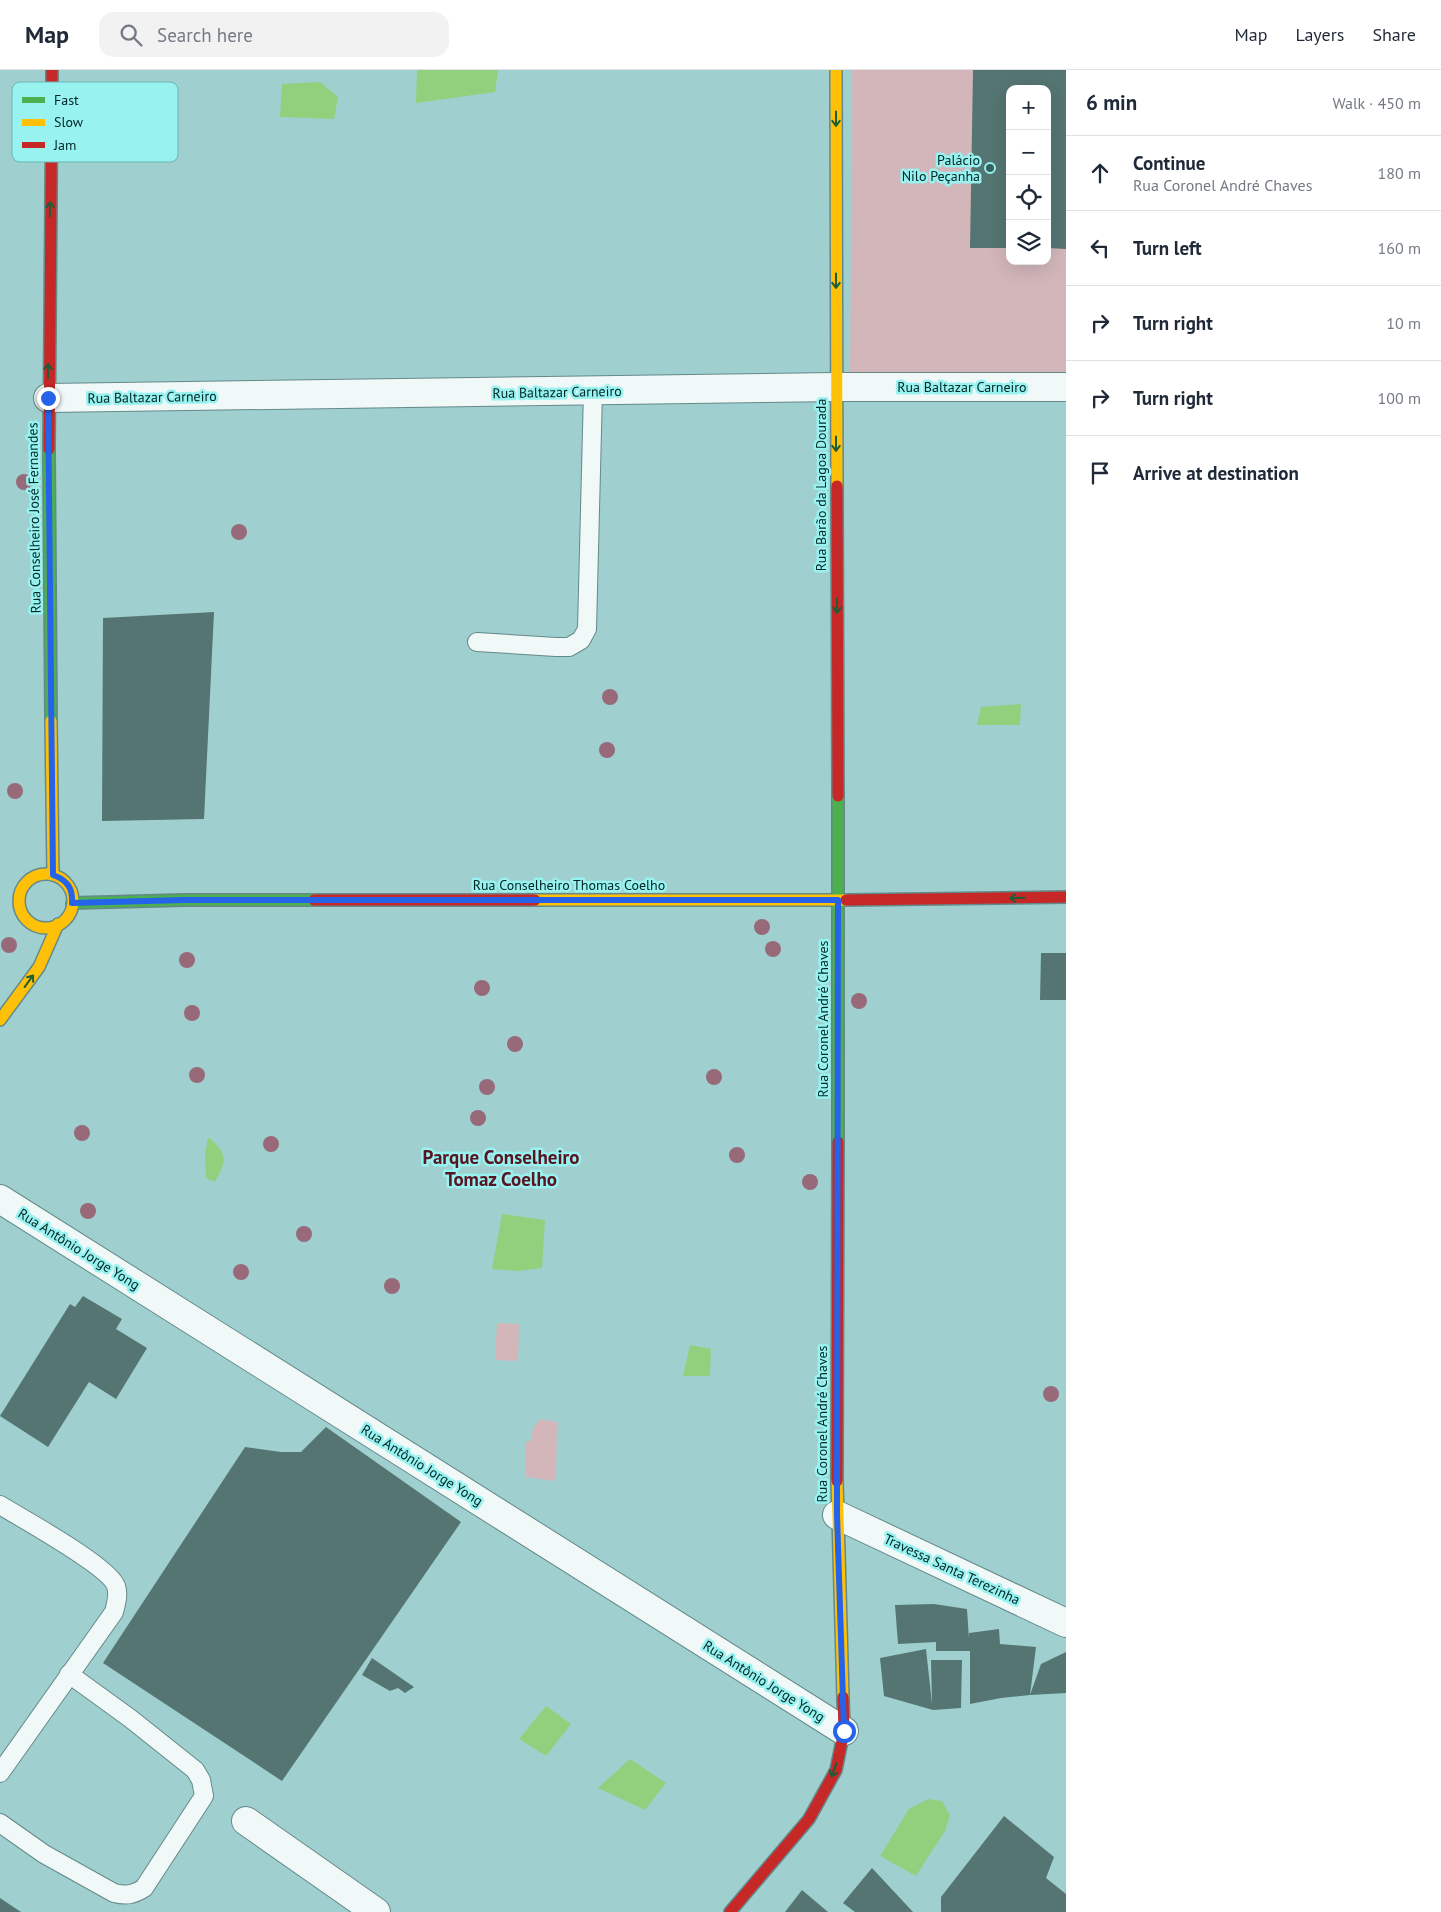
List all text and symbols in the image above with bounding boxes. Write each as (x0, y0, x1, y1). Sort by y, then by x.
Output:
search box (99, 12, 449, 57)
text: Map (25, 19, 69, 50)
icon: search (117, 21, 145, 49)
text: Search here (157, 23, 253, 47)
text: Map (1235, 23, 1267, 46)
text: Layers (1295, 23, 1344, 46)
text: Share (1372, 23, 1416, 46)
legend (12, 82, 178, 162)
map controls (1006, 85, 1051, 265)
button: + (1006, 85, 1051, 130)
text: 6 min (1086, 89, 1137, 116)
text: Fast (54, 91, 79, 109)
text: Walk · 450 m (1332, 93, 1421, 113)
one-way arrow (831, 110, 841, 126)
text: Slow (54, 113, 84, 131)
button: − (1006, 130, 1051, 175)
text: Jam (53, 136, 76, 154)
place label: Palácio Nilo Peçanha (902, 151, 980, 185)
text: Continue (1133, 151, 1205, 175)
icon: ahead (1086, 159, 1114, 187)
marker: Palácio Nilo Peçanha (984, 162, 996, 174)
text: 180 m (1378, 163, 1421, 183)
button: locate (1006, 175, 1051, 220)
text: Rua Coronel André Chaves (1133, 175, 1312, 195)
one-way arrow (46, 201, 55, 217)
button: layers (1006, 220, 1051, 265)
icon: left (1086, 234, 1114, 262)
text: Turn left (1133, 236, 1202, 260)
text: 160 m (1378, 238, 1421, 258)
one-way arrow (831, 272, 841, 289)
icon: right (1086, 309, 1114, 337)
text: Turn right (1133, 311, 1213, 335)
text: 10 m (1386, 313, 1421, 333)
one-way arrow (44, 363, 53, 379)
street label: Rua Baltazar Carneiro (897, 378, 1027, 396)
street label: Rua Baltazar Carneiro (492, 382, 622, 402)
icon: right (1086, 384, 1114, 412)
text: Turn right (1133, 386, 1213, 410)
route end (37, 387, 60, 410)
street label: Rua Baltazar Carneiro (87, 387, 217, 407)
text: 100 m (1378, 388, 1421, 408)
street label: Rua Barão da Lagoa Dourada (812, 399, 830, 571)
street label: Rua Conselheiro José Fernandes (23, 422, 45, 614)
one-way arrow (831, 435, 841, 451)
icon: arrive (1086, 459, 1114, 487)
text: Arrive at destination (1133, 461, 1299, 485)
one-way arrow (832, 598, 842, 614)
street label: Rua Conselheiro Thomas Coelho (473, 876, 665, 894)
one-way arrow (1010, 893, 1026, 903)
street label: Rua Coronel André Chaves (814, 940, 832, 1098)
one-way arrow (24, 974, 34, 988)
district label: Parque Conselheiro Tomaz Coelho (423, 1145, 579, 1191)
street label: Rua Antônio Jorge Yong (15, 1204, 143, 1294)
street label: Rua Coronel André Chaves (813, 1345, 831, 1503)
street label: Rua Antônio Jorge Yong (358, 1420, 486, 1510)
street label: Travessa Santa Terezinha (881, 1530, 1023, 1609)
street label: Rua Antônio Jorge Yong (700, 1636, 828, 1726)
route start (833, 1720, 856, 1743)
one-way arrow (829, 1762, 838, 1777)

